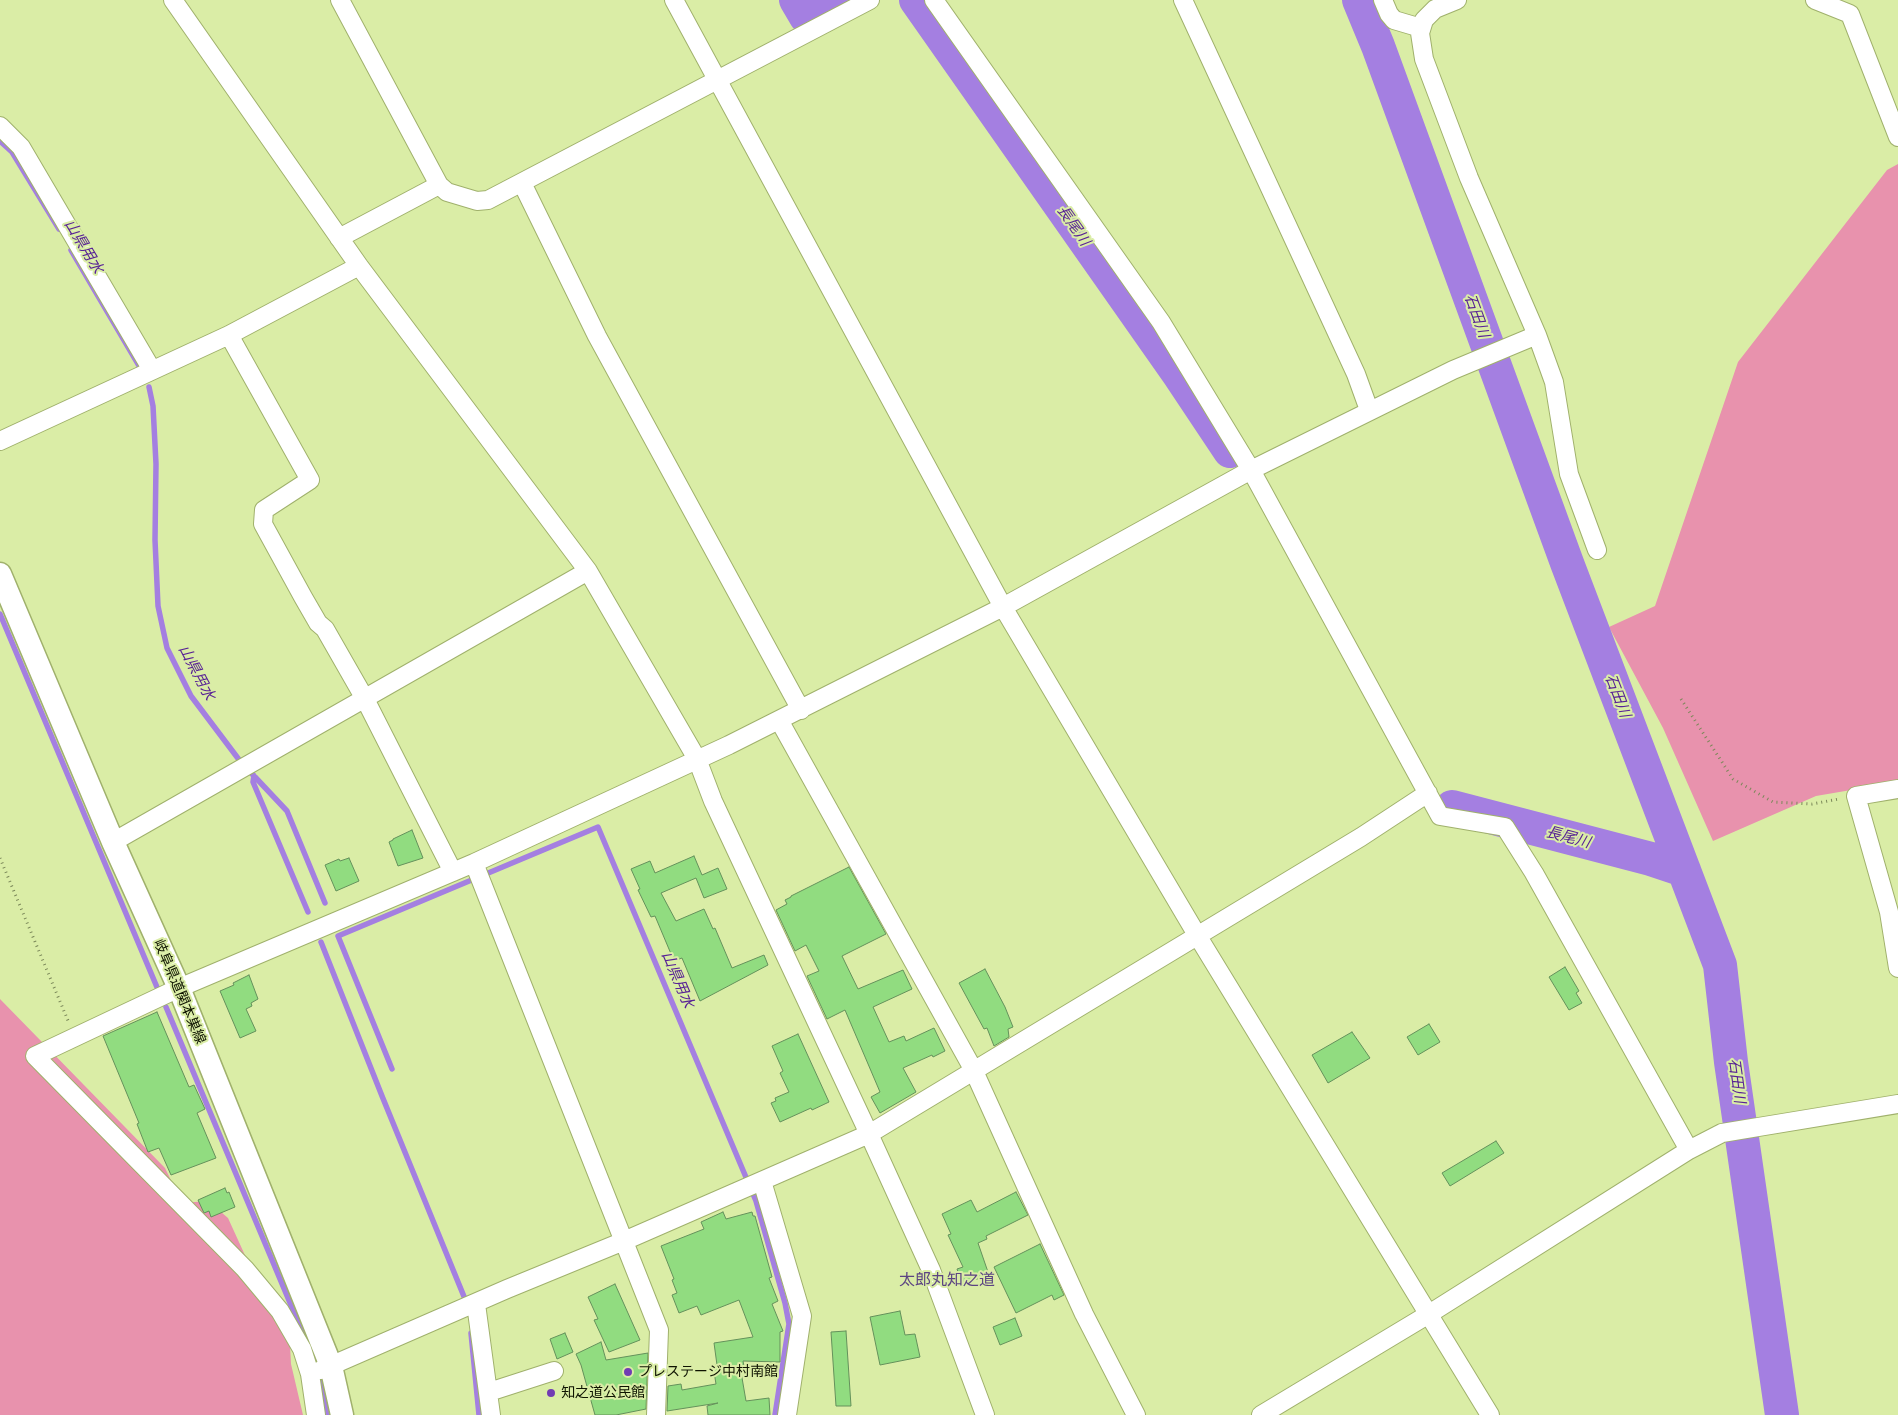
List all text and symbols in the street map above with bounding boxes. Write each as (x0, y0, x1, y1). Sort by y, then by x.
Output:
water label: 長尾川 (1053, 202, 1093, 250)
water label: 山県用水 (60, 217, 106, 277)
water label: 石田川 (1460, 292, 1492, 340)
water label: 山県用水 (174, 642, 218, 704)
water label: 石田川 (1601, 672, 1633, 720)
water label: 長尾川 (1544, 823, 1592, 853)
street label: 岐阜県道関本巣線 (149, 937, 209, 1047)
water label: 山県用水 (657, 949, 697, 1011)
water label: 石田川 (1724, 1057, 1748, 1105)
district label: 太郎丸知之道 (899, 1271, 995, 1291)
place label: プレステージ中村南館 (638, 1364, 778, 1380)
marker: プレステージ中村南館 (622, 1366, 634, 1378)
place label: 知之道公民館 (561, 1385, 645, 1401)
marker: 知之道公民館 (545, 1387, 557, 1399)

